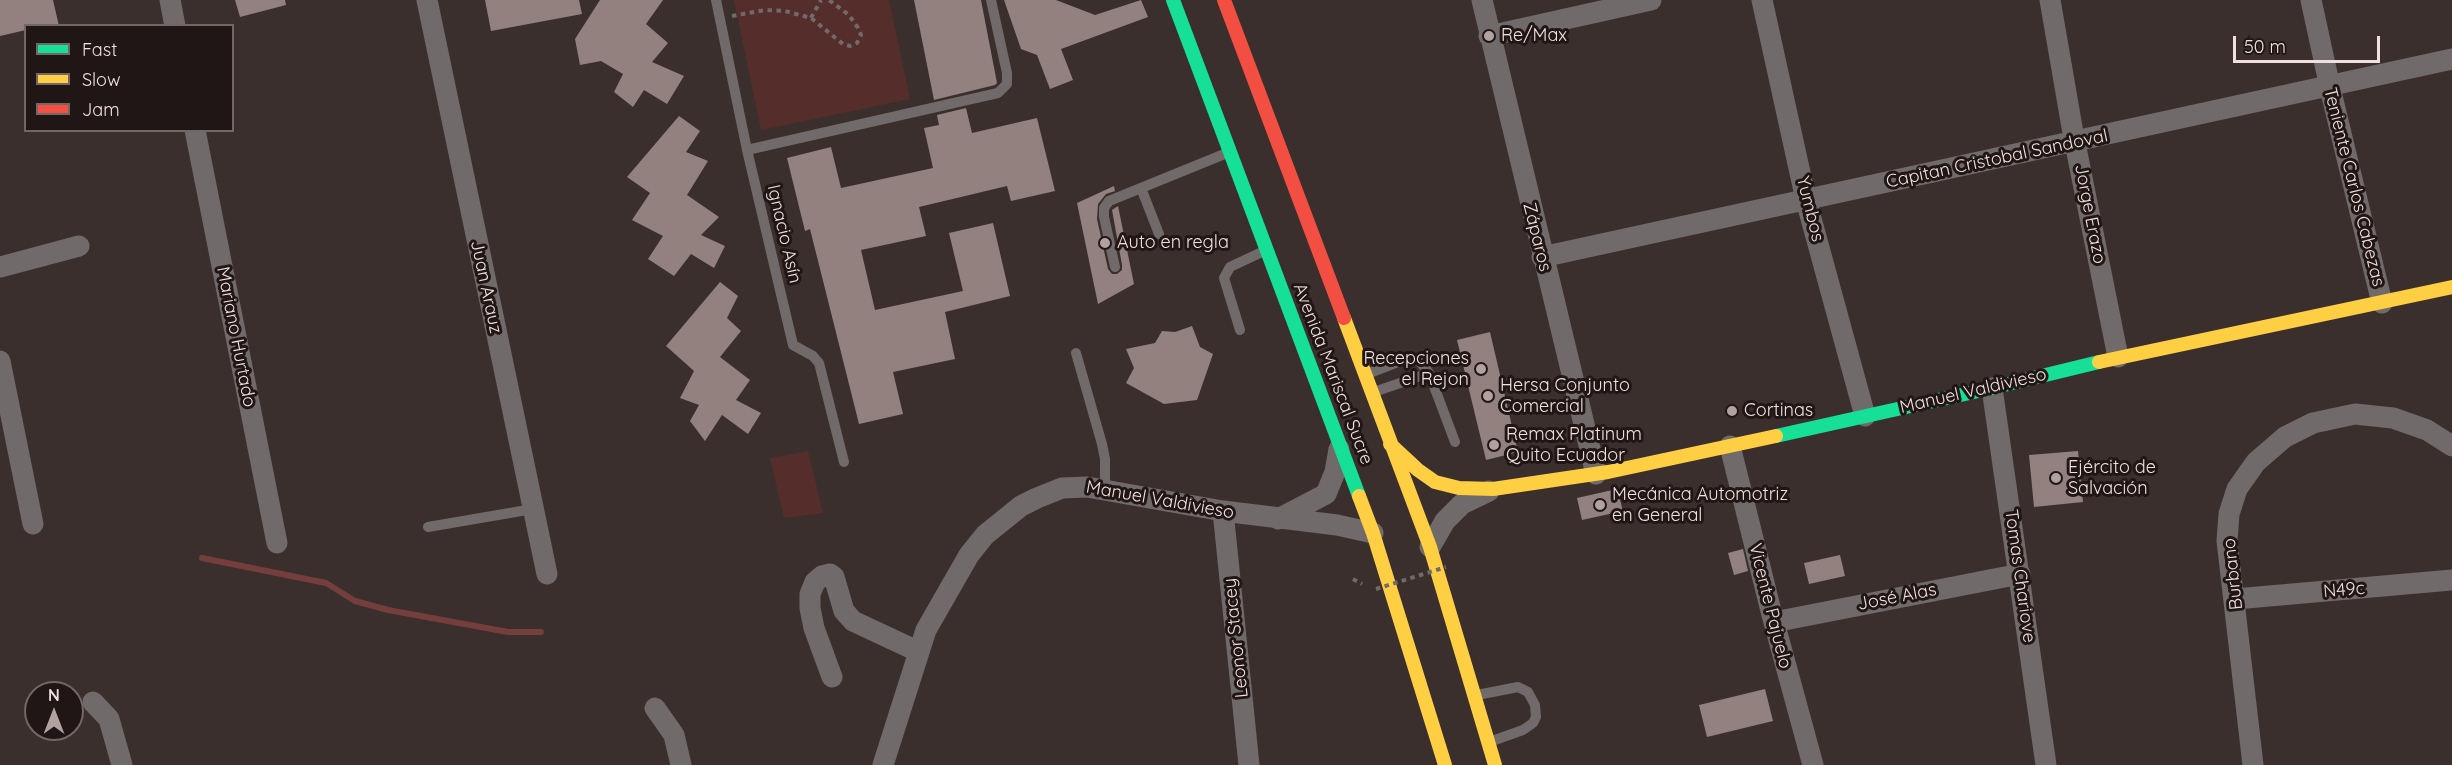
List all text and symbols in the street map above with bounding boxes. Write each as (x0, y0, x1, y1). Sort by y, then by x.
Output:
legend (24, 24, 234, 132)
scale bar (2236, 24, 2383, 62)
place label: Re/Max (1501, 25, 1567, 47)
marker: Re/Max (1482, 29, 1496, 43)
text: 50 m (2244, 35, 2286, 58)
text: Fast (82, 38, 117, 61)
text: Slow (82, 68, 120, 91)
street label: Teniente Carlos Cabezas (2319, 85, 2389, 289)
text: Jam (82, 98, 120, 121)
street label: Capitan Cristobal Sandoval (1884, 125, 2110, 193)
street label: Jorge Erazo (2070, 162, 2110, 266)
street label: Yumbos (1791, 174, 1829, 244)
street label: Ignacio Asín (762, 183, 806, 285)
street label: Záparos (1518, 200, 1556, 274)
place label: Auto en regla (1117, 232, 1229, 254)
marker: Auto en regla (1098, 236, 1112, 250)
street label: Juan Arauz (466, 238, 506, 336)
street label: Mariano Hurtado (212, 265, 260, 409)
street label: Avenida Mariscal Sucre (1288, 280, 1378, 468)
place label: Recepciones el Rejon (1363, 348, 1469, 391)
marker: Recepciones el Rejon (1474, 362, 1488, 376)
street label: Manuel Valdivieso (1898, 364, 2048, 418)
place label: Hersa Conjunto Comercial (1500, 375, 1630, 418)
marker: Hersa Conjunto Comercial (1481, 389, 1495, 403)
place label: Cortinas (1744, 400, 1813, 422)
marker: Cortinas (1725, 404, 1739, 418)
place label: Remax Platinum Quito Ecuador (1506, 424, 1642, 466)
marker: Remax Platinum Quito Ecuador (1487, 438, 1501, 452)
place label: Ejército de Salvación (2068, 457, 2156, 500)
marker: Ejército de Salvación (2049, 471, 2063, 485)
street label: Manuel Valdivieso (1084, 476, 1236, 524)
place label: Mecánica Automotriz en General (1612, 484, 1788, 526)
marker: Mecánica Automotriz en General (1593, 498, 1607, 512)
street label: Tomas Chariove (2000, 508, 2040, 644)
street label: Burbano (2218, 537, 2248, 611)
street label: Vicente Pajuelo (1744, 541, 1796, 671)
street label: Leonor Stacey (1219, 577, 1253, 699)
street label: N49c (2322, 577, 2366, 603)
street label: José Alas (1856, 579, 1938, 615)
north arrow (24, 681, 84, 741)
text: N (48, 685, 60, 705)

